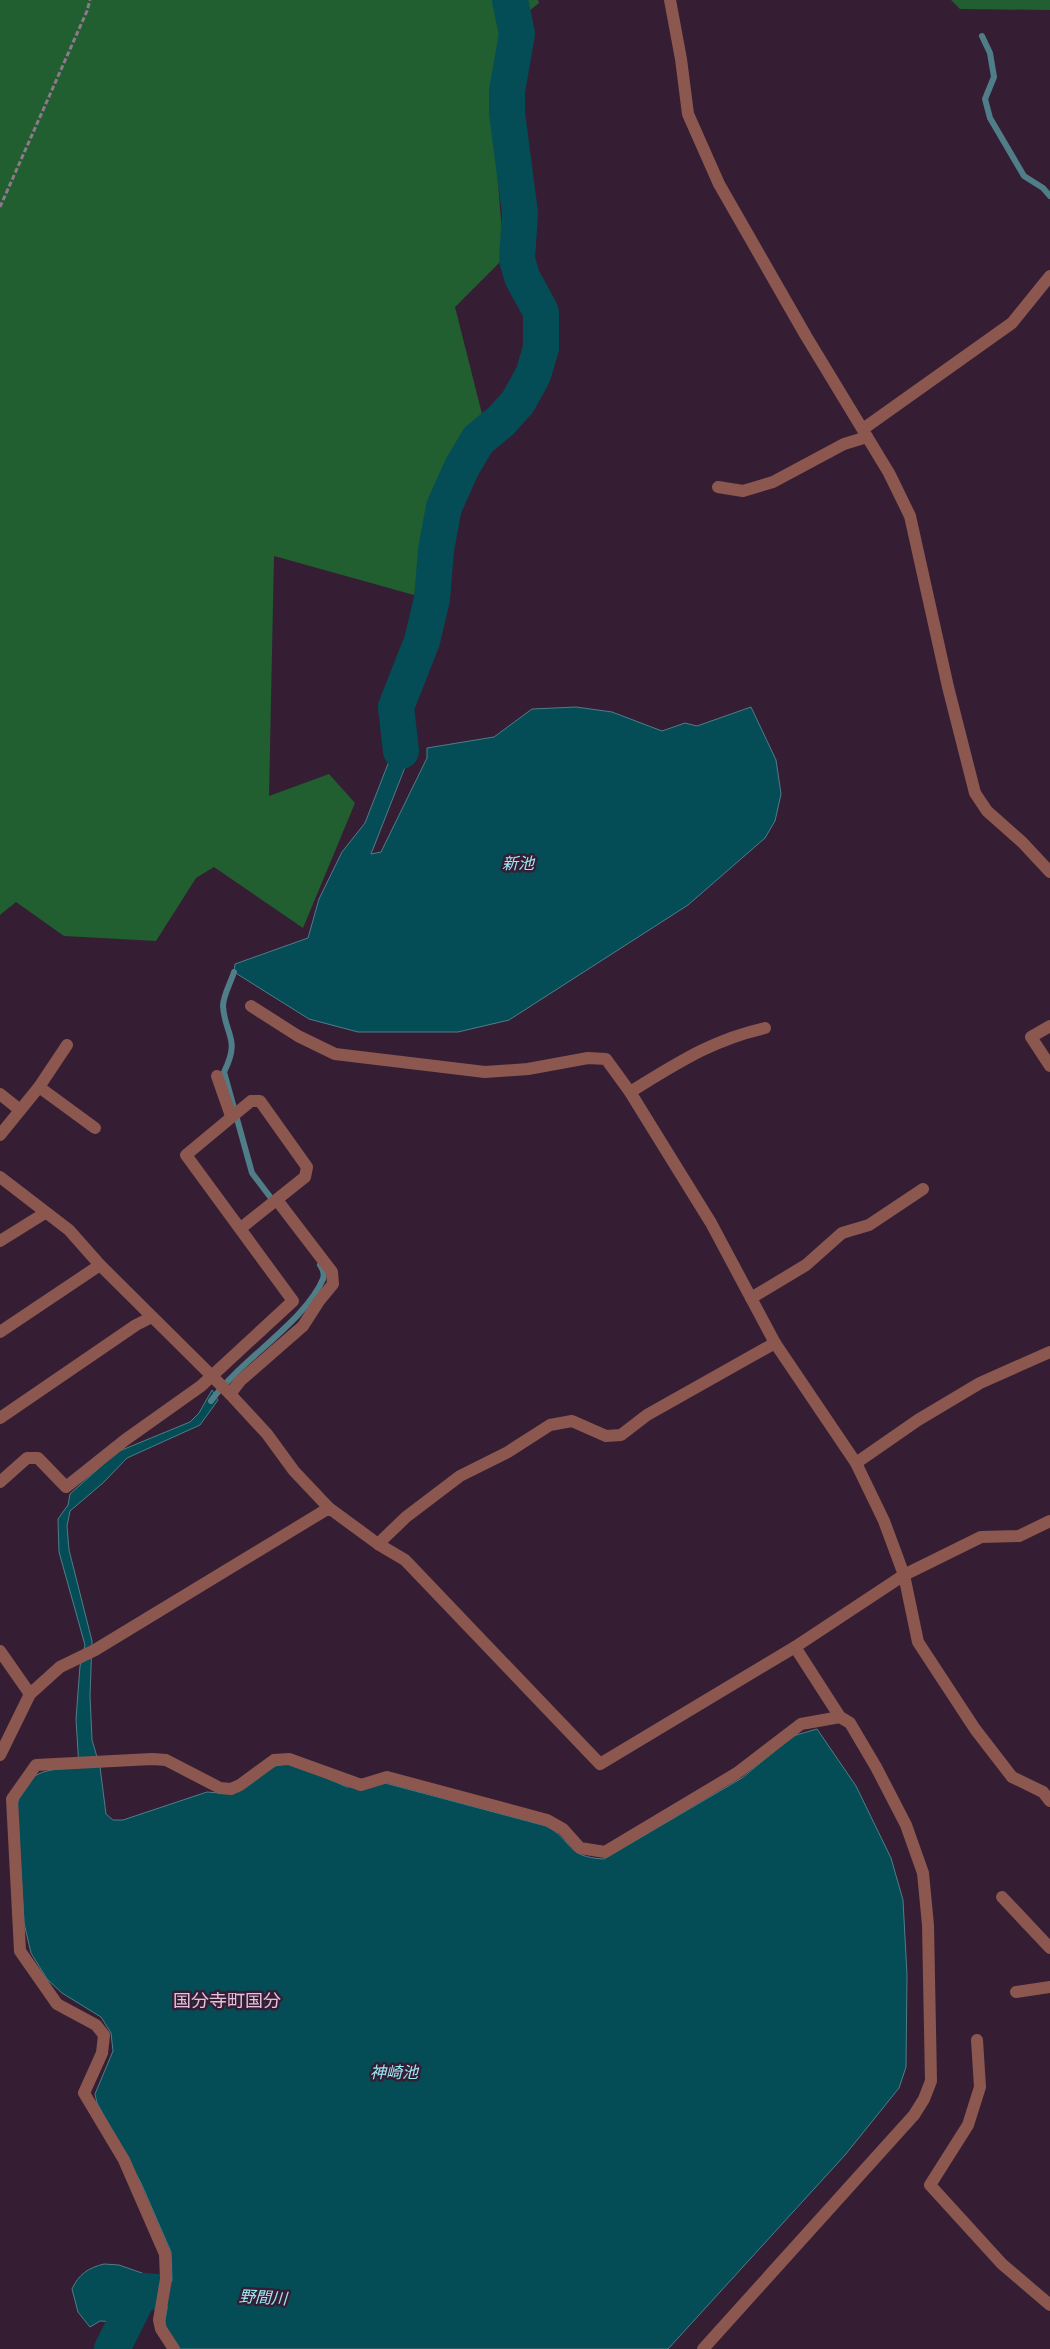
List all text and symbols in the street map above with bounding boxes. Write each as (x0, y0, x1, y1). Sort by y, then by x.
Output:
water label: 新池 (502, 853, 536, 875)
district label: 国分寺町国分 (173, 1989, 281, 2014)
water label: 神崎池 (370, 2062, 420, 2084)
water label: 野間川 (238, 2286, 289, 2310)

